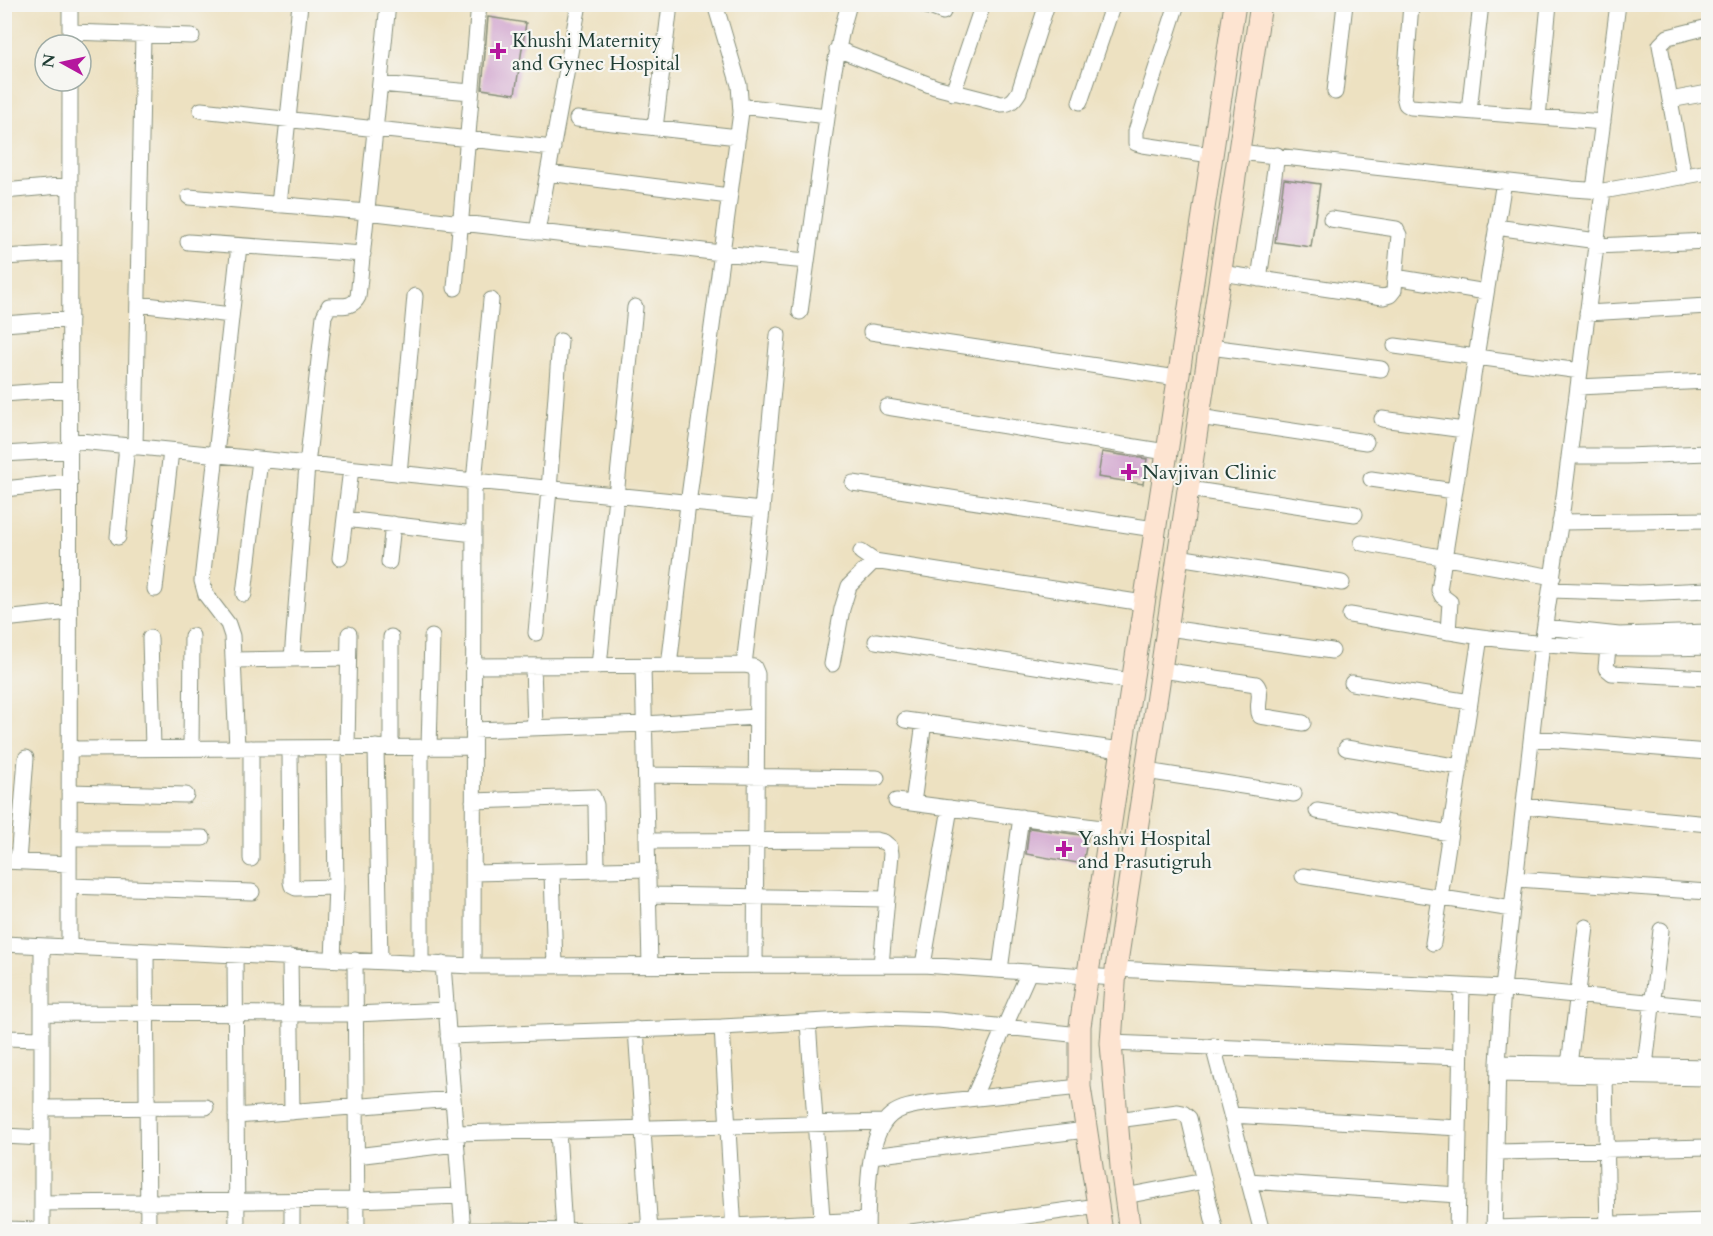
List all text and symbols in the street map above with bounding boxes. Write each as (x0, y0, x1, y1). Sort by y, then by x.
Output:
place label: Khushi Maternity and Gynec Hospital (512, 27, 680, 77)
north arrow (33, 33, 93, 93)
marker: Khushi Maternity and Gynec Hospital (489, 42, 507, 60)
text: N (37, 53, 61, 69)
place label: Navjivan Clinic (1142, 459, 1277, 486)
marker: Navjivan Clinic (1120, 463, 1138, 481)
place label: Yashvi Hospital and Prasutigruh (1078, 825, 1212, 875)
marker: Yashvi Hospital and Prasutigruh (1055, 840, 1073, 858)

